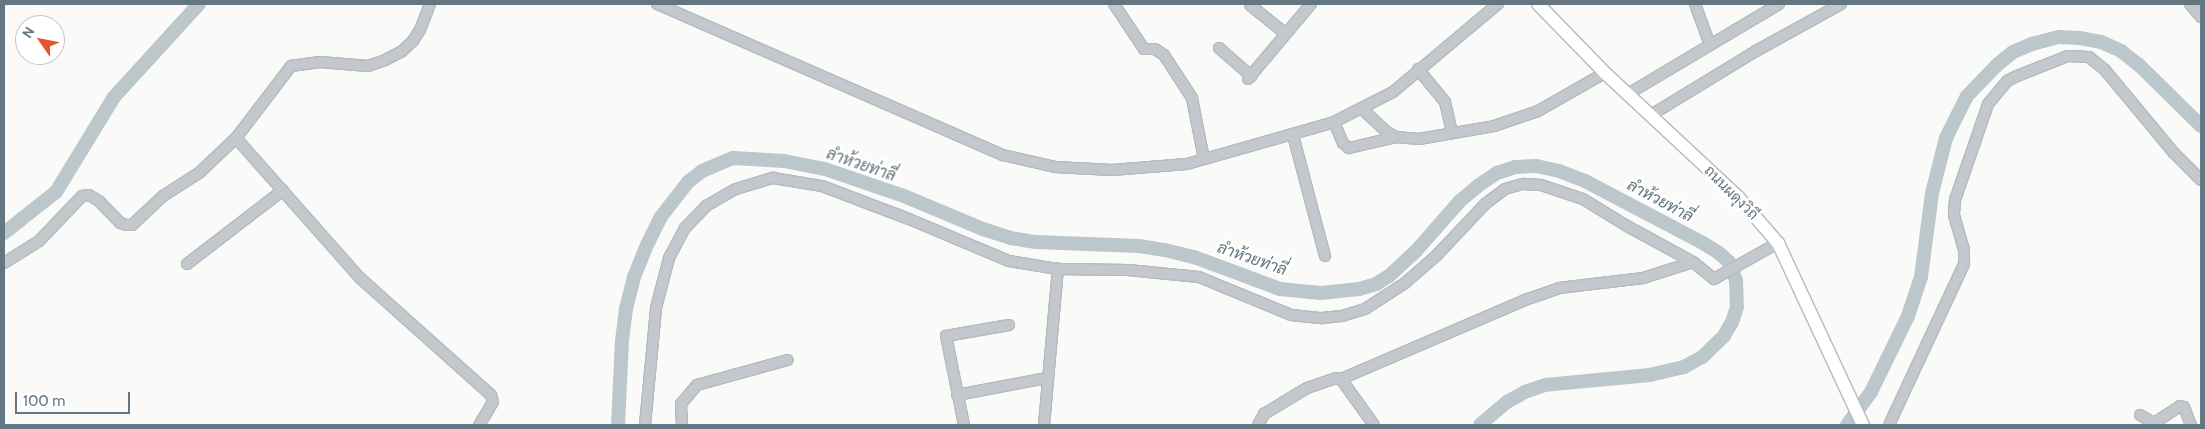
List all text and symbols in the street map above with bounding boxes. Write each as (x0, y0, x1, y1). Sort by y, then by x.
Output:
north arrow (15, 15, 65, 65)
text: N (18, 23, 39, 41)
water label: ลำห้วยท่าลี่ (824, 144, 898, 186)
street label: ถนนผดุงวิถี (1700, 162, 1762, 224)
water label: ลำห้วยท่าลี่ (1624, 176, 1696, 226)
water label: ลำห้วยท่าลี่ (1215, 238, 1289, 280)
scale bar (18, 382, 132, 414)
text: 100 m (23, 392, 65, 410)

